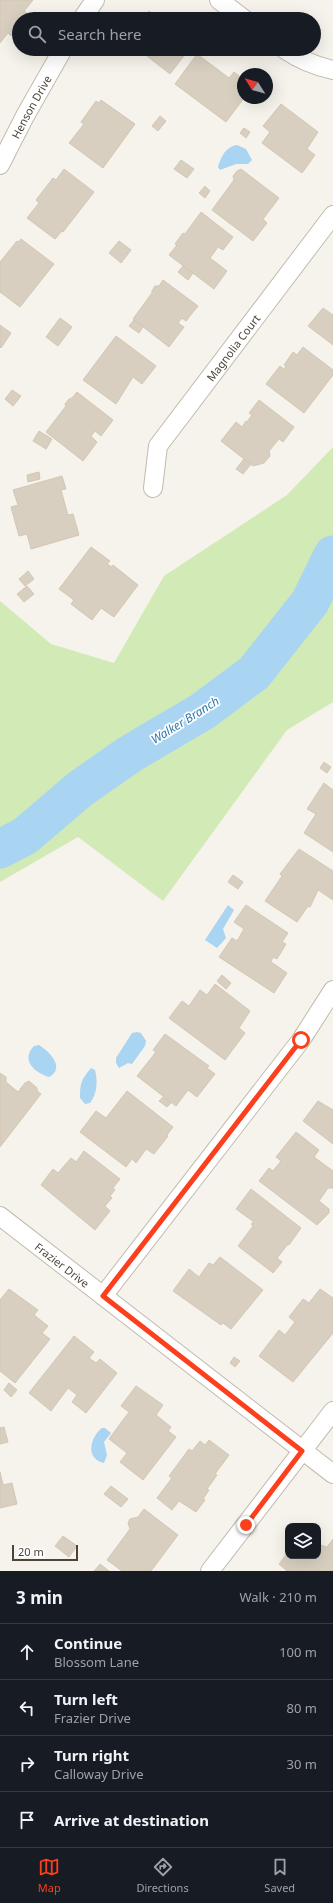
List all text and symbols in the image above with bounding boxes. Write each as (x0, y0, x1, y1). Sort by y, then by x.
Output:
search box (12, 12, 321, 56)
icon: search (26, 23, 48, 45)
text: Search here (58, 24, 141, 44)
north arrow (237, 68, 273, 104)
street label: Henson Drive (7, 72, 54, 141)
street label: Magnolia Court (203, 311, 263, 384)
water label: Walker Branch (148, 692, 222, 748)
route start (292, 1031, 310, 1049)
street label: Frazier Drive (32, 1239, 93, 1290)
route end (237, 1516, 255, 1534)
map controls (285, 1523, 321, 1559)
button: layers (285, 1523, 321, 1559)
scale bar (12, 1543, 78, 1562)
text: 20 m (18, 1544, 44, 1559)
text: 3 min (16, 1586, 63, 1609)
text: Walk · 210 m (239, 1588, 317, 1606)
text: Continue (54, 1633, 122, 1653)
icon: ahead (16, 1641, 38, 1663)
text: 100 m (279, 1643, 317, 1661)
text: Blossom Lane (54, 1653, 139, 1671)
text: Turn left (54, 1689, 118, 1709)
icon: left (16, 1697, 38, 1719)
text: 80 m (287, 1699, 317, 1717)
text: Frazier Drive (54, 1709, 131, 1727)
text: Turn right (54, 1745, 129, 1765)
icon: right (16, 1753, 38, 1775)
text: 30 m (287, 1755, 317, 1773)
text: Calloway Drive (54, 1765, 144, 1783)
icon: arrive (16, 1809, 38, 1831)
text: Arrive at destination (54, 1810, 209, 1830)
tab: Map (38, 1856, 61, 1895)
tab: Directions (136, 1856, 189, 1895)
tab: Saved (264, 1856, 295, 1895)

